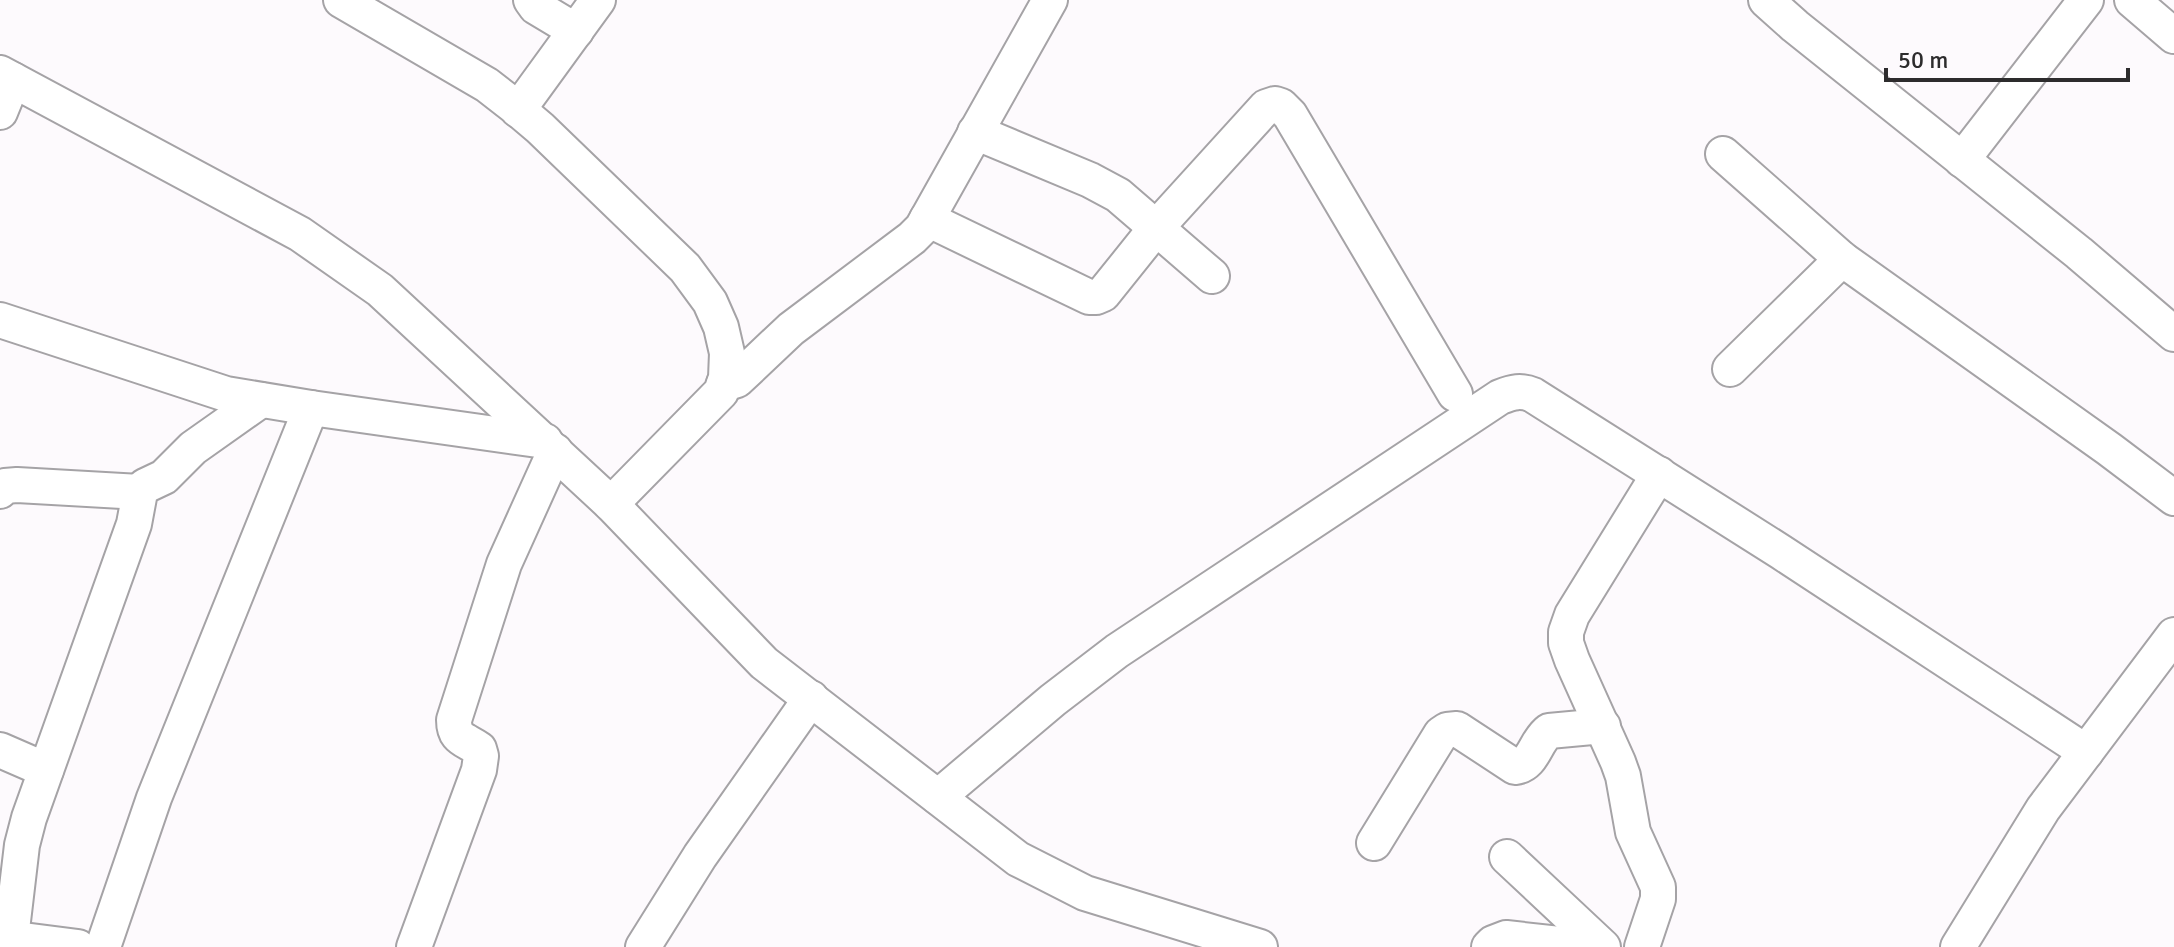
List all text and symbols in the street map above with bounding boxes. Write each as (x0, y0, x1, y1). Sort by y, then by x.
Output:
scale bar (1886, 32, 2128, 82)
text: 50 m (1898, 45, 1948, 75)

